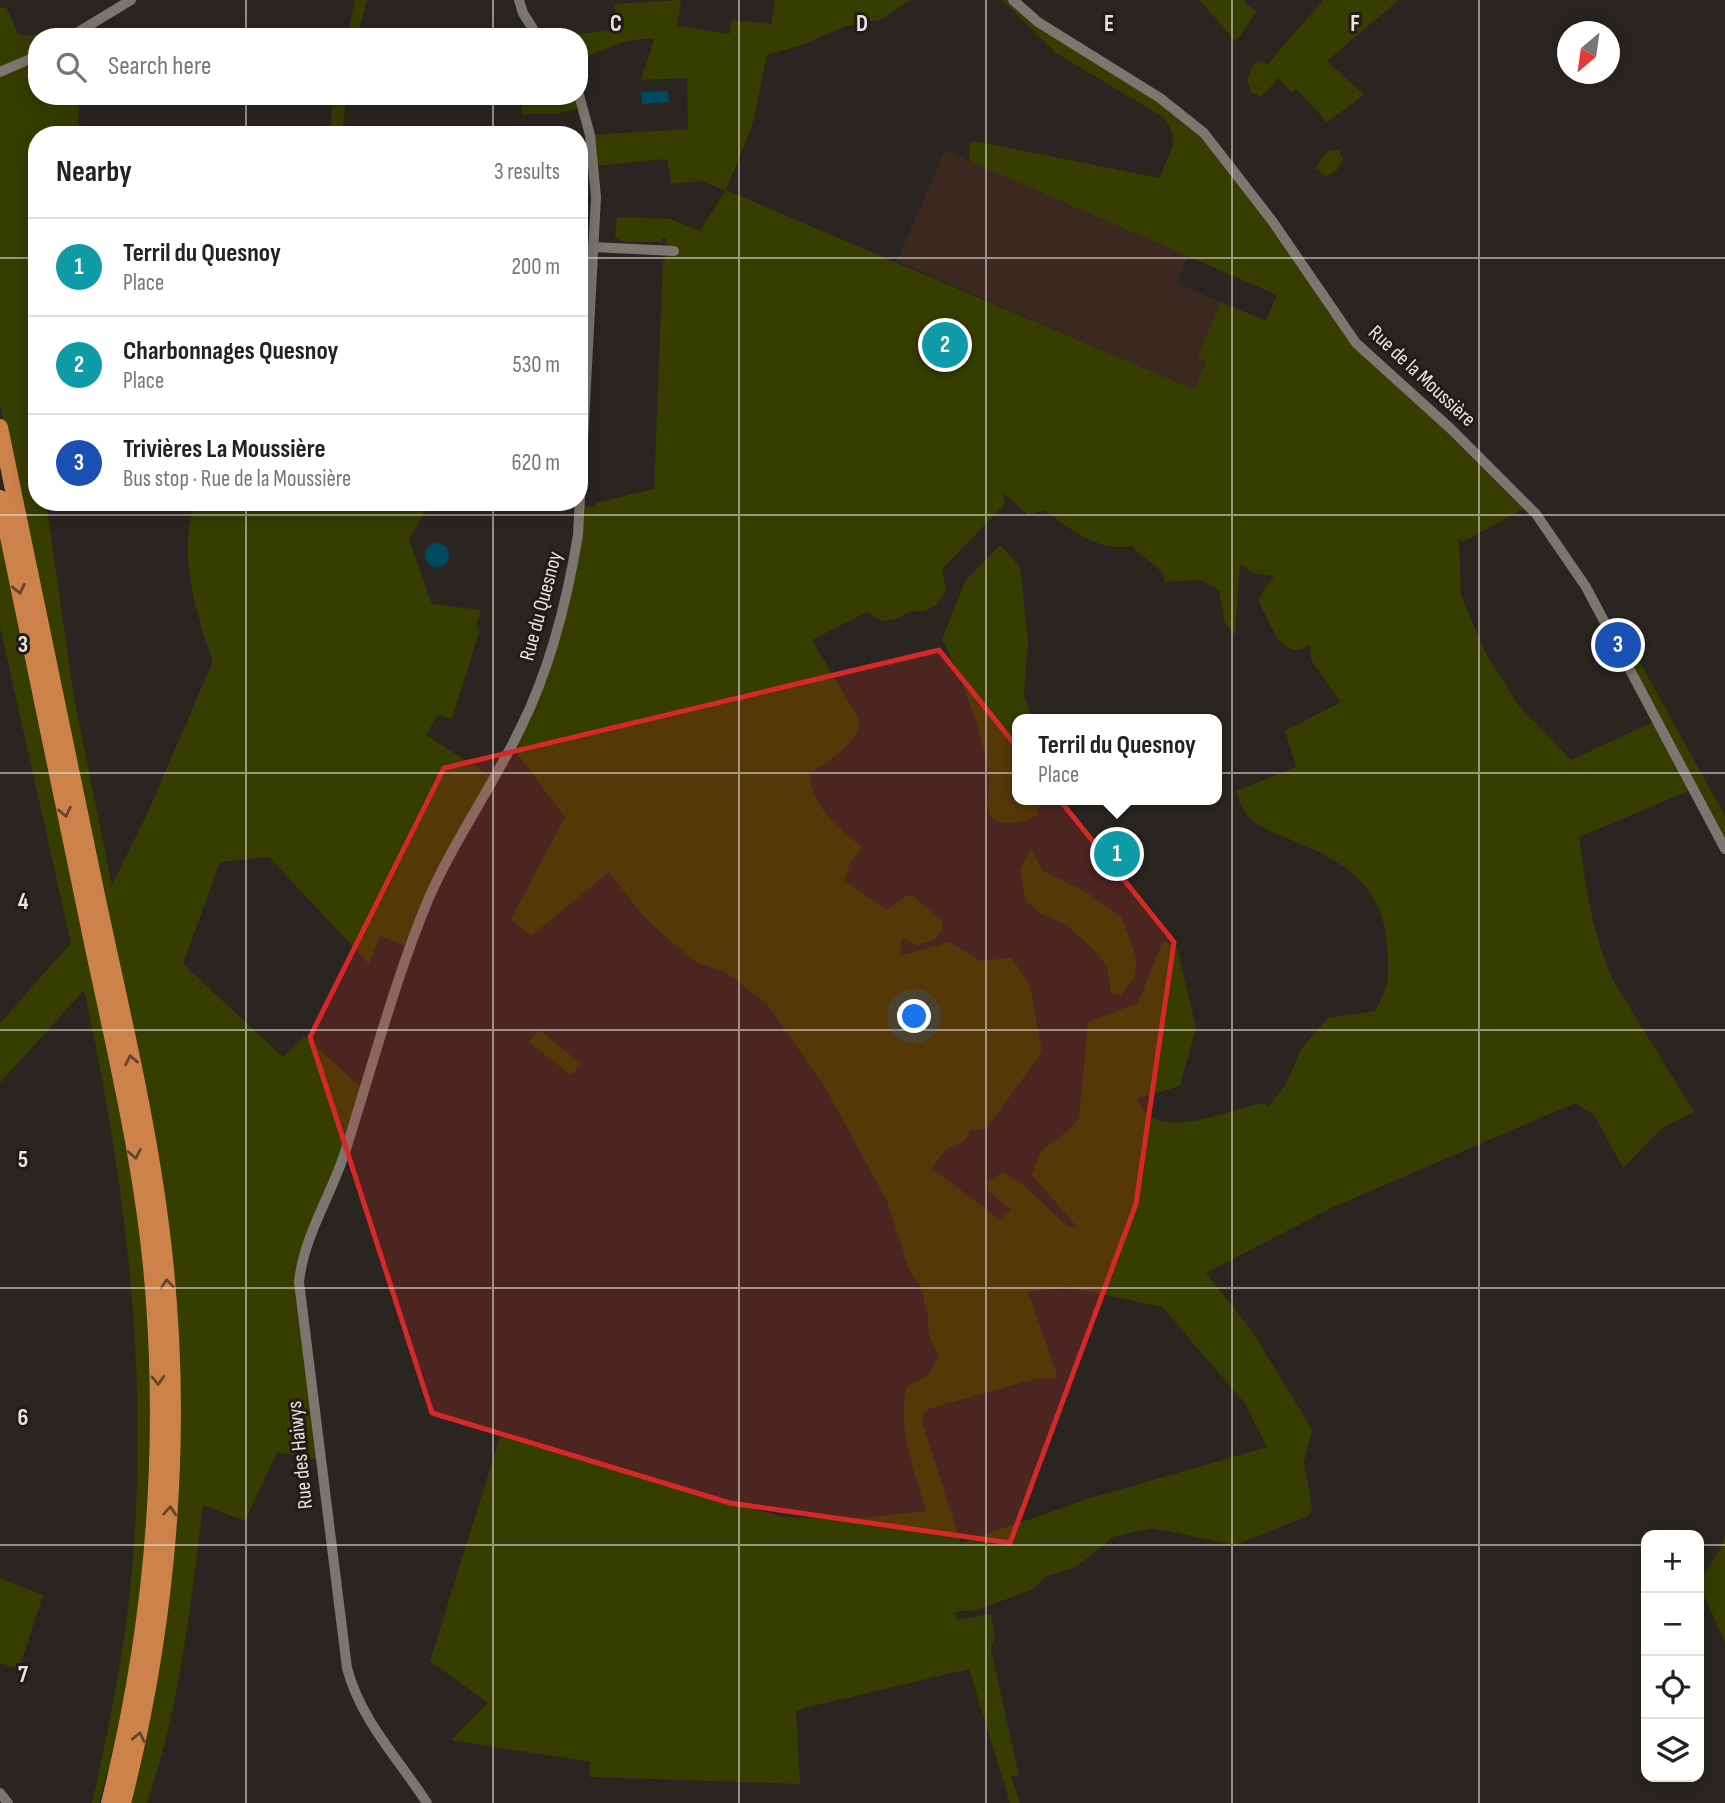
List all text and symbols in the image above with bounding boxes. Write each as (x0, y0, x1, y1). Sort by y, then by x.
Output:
text: C (610, 10, 622, 38)
text: D (856, 10, 868, 38)
text: E (1104, 10, 1114, 38)
text: F (1350, 10, 1360, 38)
north arrow (1557, 21, 1620, 84)
search box (28, 28, 588, 105)
icon: search (52, 48, 90, 86)
text: Search here (108, 51, 211, 82)
text: Nearby (56, 154, 132, 190)
text: 3 results (494, 158, 560, 186)
text: Terril du Quesnoy (123, 238, 281, 269)
text: 1 (74, 253, 84, 281)
text: 200 m (512, 253, 560, 281)
text: Place (123, 269, 164, 297)
pin: 2 (922, 319, 968, 371)
street label: Rue de la Moussière (1363, 320, 1481, 432)
text: Charbonnages Quesnoy (123, 336, 338, 367)
text: 2 (74, 351, 84, 379)
text: 530 m (512, 351, 560, 379)
text: Place (123, 367, 164, 395)
text: Trivières La Moussière (123, 434, 325, 465)
text: 3 (74, 449, 84, 477)
text: 620 m (512, 449, 560, 477)
text: Bus stop · Rue de la Moussière (123, 465, 351, 493)
street label: Rue du Quesnoy (514, 549, 568, 663)
one-way arrow (10, 583, 25, 595)
pin: 3 (1595, 619, 1641, 671)
text: 3 (18, 631, 28, 659)
popup (1012, 714, 1222, 805)
text: Terril du Quesnoy (1038, 730, 1196, 761)
text: Place (1038, 761, 1079, 789)
one-way arrow (56, 806, 71, 818)
pin: 1 (1094, 828, 1140, 880)
text: 4 (18, 888, 29, 916)
your location (897, 999, 931, 1033)
one-way arrow (125, 1054, 140, 1066)
text: 5 (18, 1146, 28, 1174)
one-way arrow (127, 1148, 142, 1160)
one-way arrow (159, 1278, 174, 1290)
one-way arrow (150, 1376, 166, 1386)
street label: Rue des Haiwys (282, 1400, 318, 1510)
text: 6 (18, 1404, 28, 1432)
one-way arrow (162, 1506, 177, 1517)
map controls (1641, 1530, 1704, 1782)
button: + (1641, 1530, 1704, 1593)
button: − (1641, 1593, 1704, 1656)
button: locate (1641, 1656, 1704, 1719)
text: 7 (18, 1661, 28, 1689)
button: layers (1641, 1719, 1704, 1782)
one-way arrow (130, 1731, 145, 1743)

